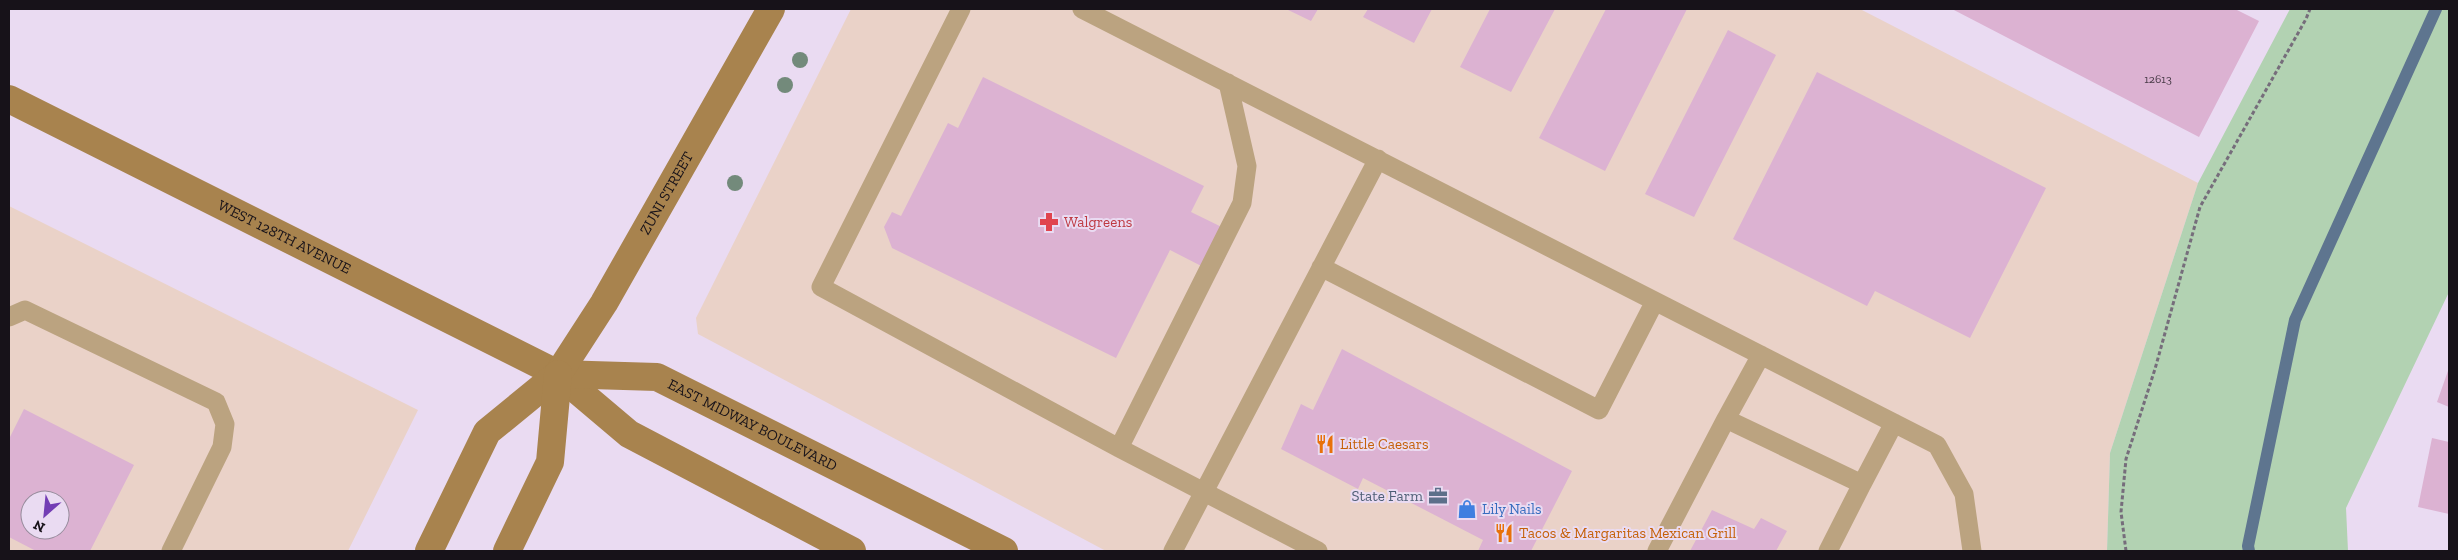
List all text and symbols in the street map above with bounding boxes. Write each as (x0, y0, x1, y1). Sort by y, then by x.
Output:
house number: 12613 (2144, 72, 2172, 86)
street label: ZUNI STREET (636, 149, 697, 238)
street label: WEST 128TH AVENUE (215, 196, 354, 278)
pharmacy icon: Walgreens (1038, 211, 1060, 233)
place label: Walgreens (1064, 213, 1132, 231)
street label: EAST MIDWAY BOULEVARD (665, 375, 840, 475)
restaurant icon: Little Caesars (1314, 433, 1336, 455)
place label: Little Caesars (1340, 435, 1429, 453)
office icon: State Farm (1427, 485, 1449, 507)
place label: State Farm (1352, 487, 1423, 505)
north arrow (20, 490, 70, 540)
shop icon: Lily Nails (1456, 498, 1478, 520)
place label: Lily Nails (1482, 500, 1542, 518)
text: N (30, 516, 48, 536)
restaurant icon: Tacos & Margaritas Mexican Grill (1493, 522, 1515, 544)
place label: Tacos & Margaritas Mexican Grill (1519, 524, 1736, 542)

